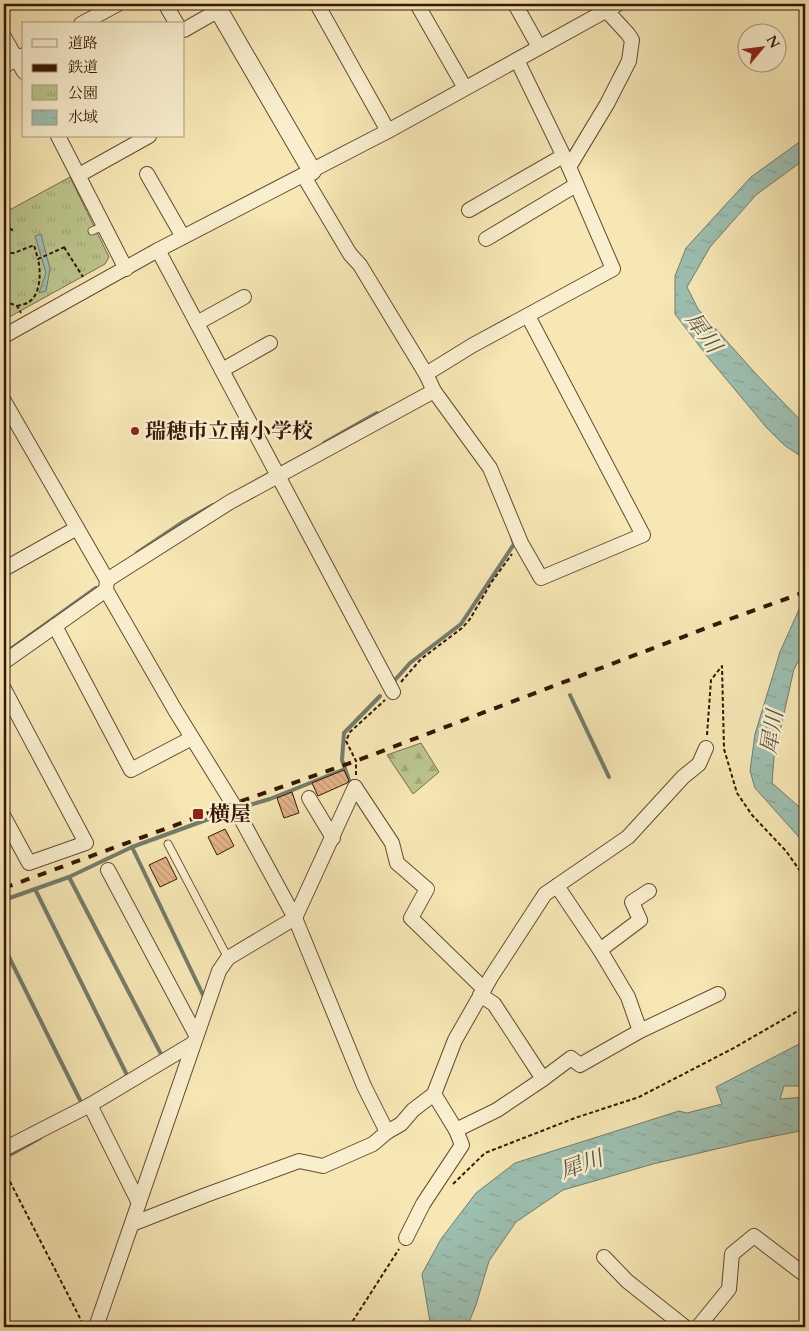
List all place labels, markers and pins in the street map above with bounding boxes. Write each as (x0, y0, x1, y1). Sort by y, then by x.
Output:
place label: 瑞穂市立南小学校 (145, 417, 313, 446)
marker: 瑞穂市立南小学校 (129, 425, 141, 437)
place label: 横屋 (209, 800, 251, 829)
marker: 横屋 (191, 807, 205, 821)

